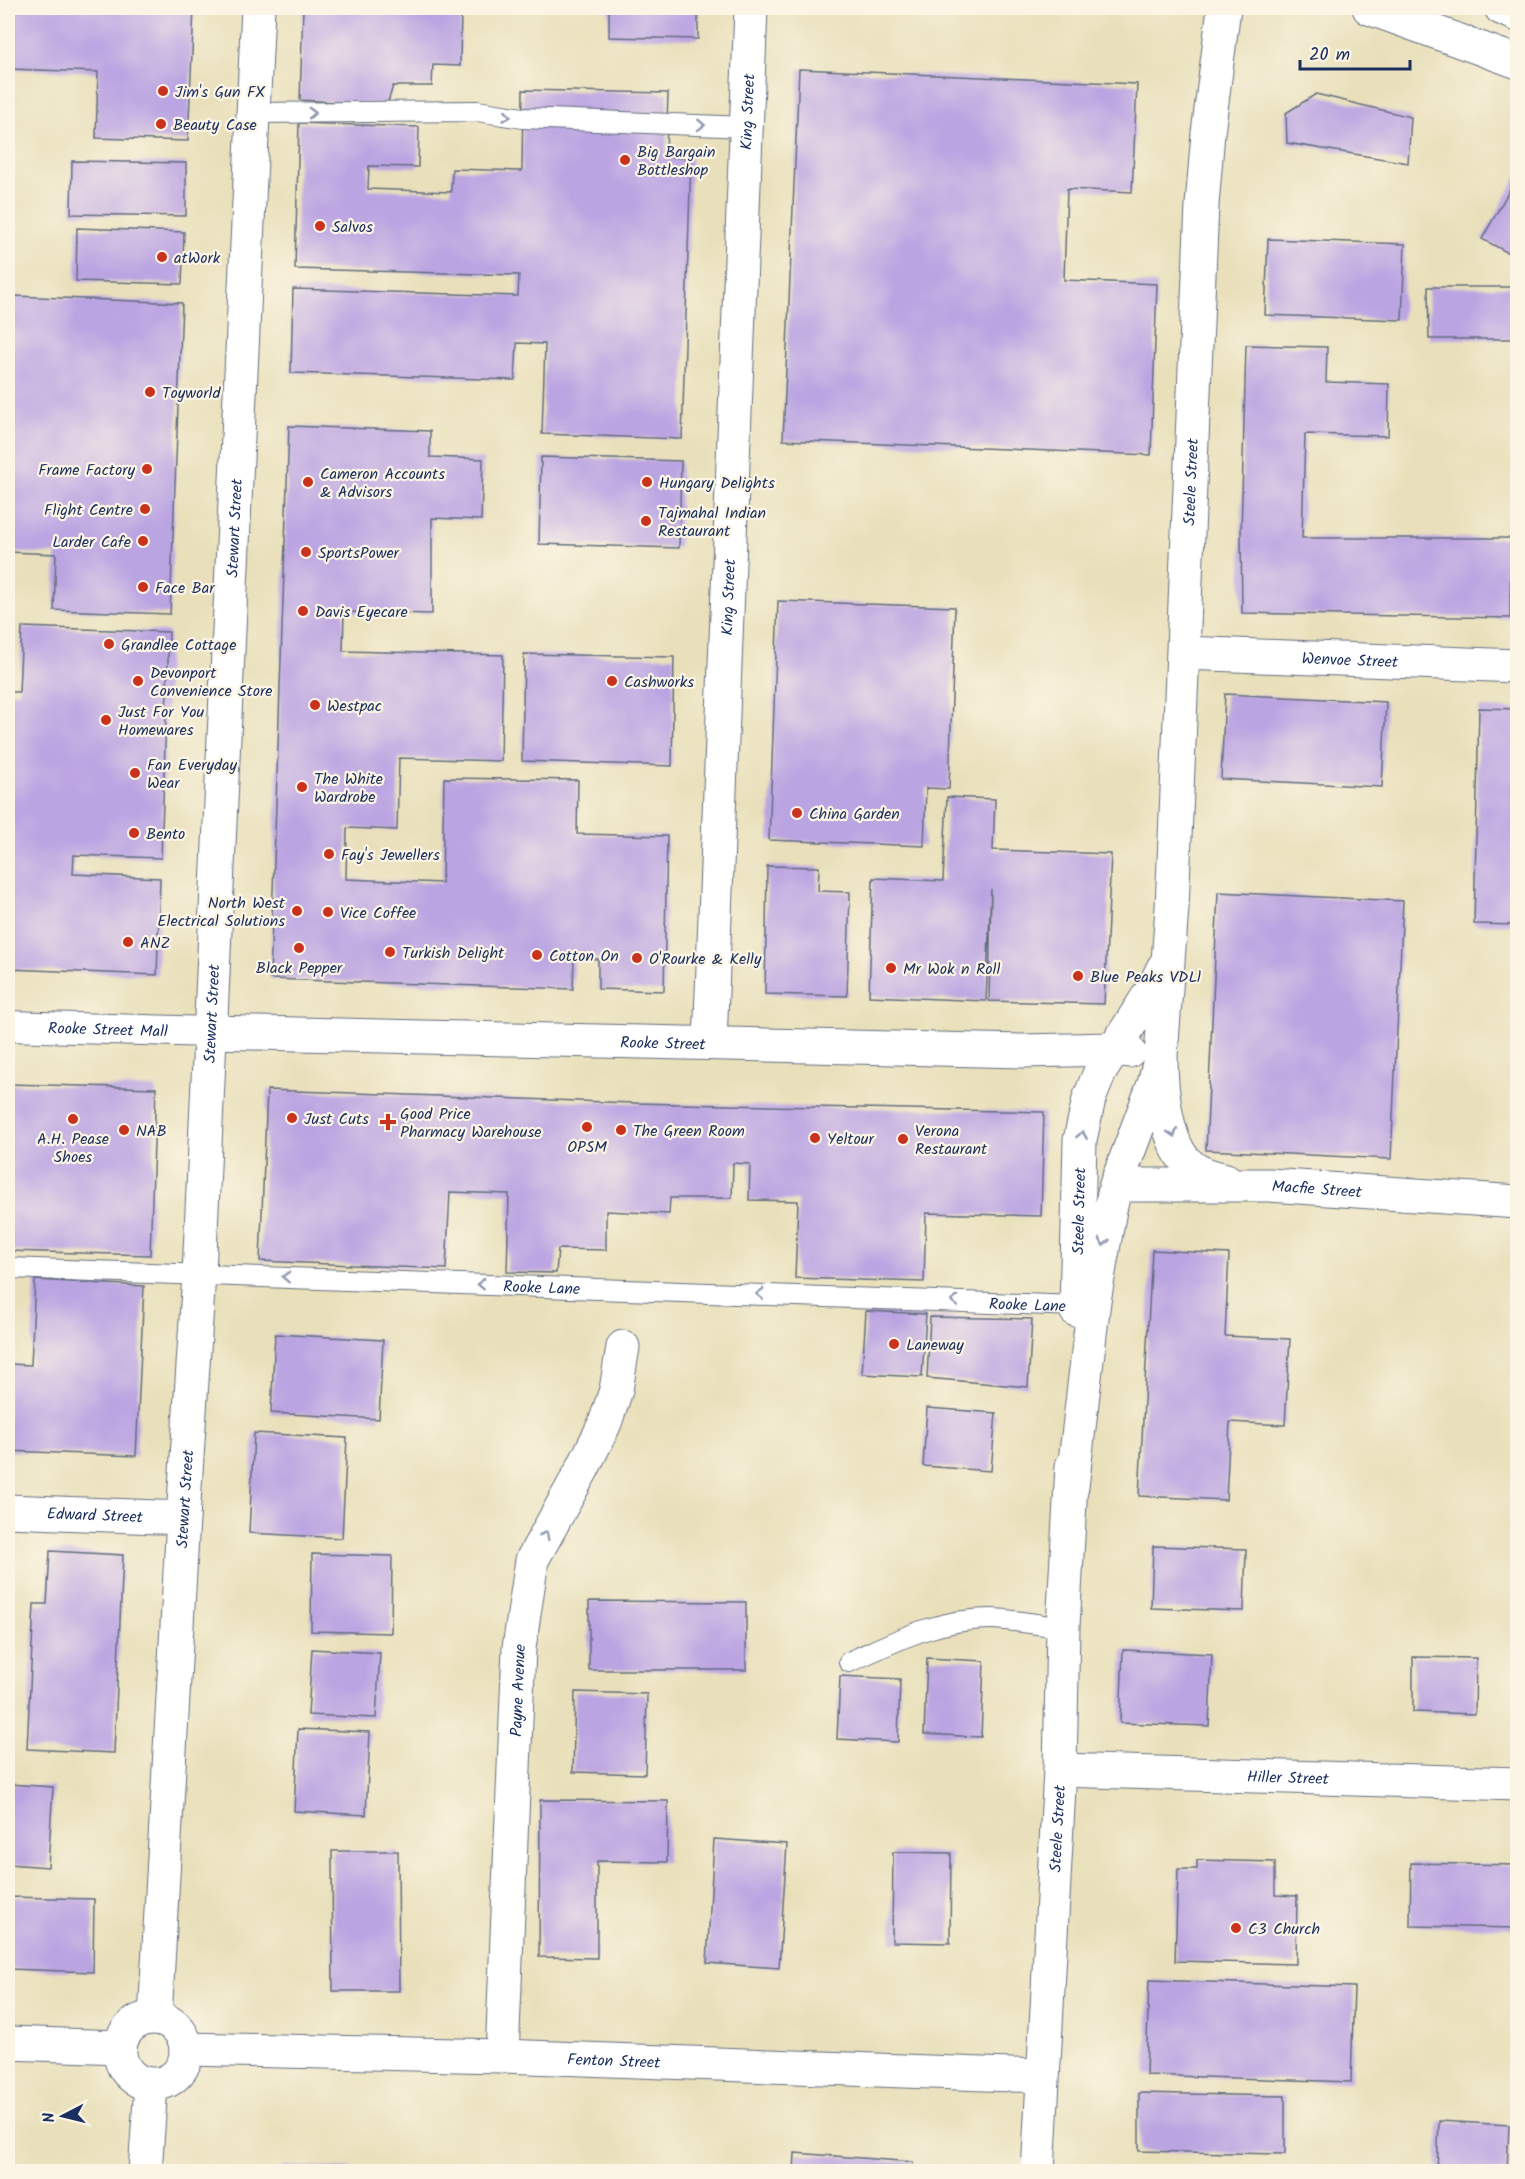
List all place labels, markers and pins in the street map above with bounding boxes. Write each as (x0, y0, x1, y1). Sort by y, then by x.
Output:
place label: Jim's Gun FX (175, 80, 266, 105)
marker: Jim's Gun FX (156, 84, 170, 98)
place label: Beauty Case (173, 113, 257, 138)
marker: Beauty Case (154, 117, 168, 131)
place label: Big Bargain Bottleshop (637, 140, 715, 183)
marker: Big Bargain Bottleshop (618, 153, 632, 167)
place label: Salvos (332, 215, 373, 240)
marker: Salvos (313, 219, 327, 233)
place label: atWork (174, 246, 221, 271)
marker: atWork (155, 250, 169, 264)
place label: Toyworld (162, 381, 222, 406)
marker: Toyworld (143, 385, 157, 399)
place label: Frame Factory (38, 458, 135, 483)
marker: Frame Factory (140, 462, 154, 476)
place label: Cameron Accounts & Advisors (320, 462, 445, 505)
place label: Hungary Delights (659, 471, 775, 496)
marker: Cameron Accounts & Advisors (301, 475, 315, 489)
marker: Hungary Delights (640, 475, 654, 489)
place label: Flight Centre (44, 498, 133, 523)
place label: Tajmahal Indian Restaurant (658, 501, 766, 544)
marker: Flight Centre (138, 502, 152, 516)
marker: Tajmahal Indian Restaurant (639, 514, 653, 528)
place label: Larder Cafe (52, 530, 131, 555)
marker: Larder Cafe (136, 534, 150, 548)
place label: SportsPower (318, 541, 401, 566)
marker: SportsPower (299, 545, 313, 559)
place label: Face Bar (155, 576, 216, 601)
marker: Face Bar (136, 580, 150, 594)
place label: Davis Eyecare (315, 600, 408, 625)
marker: Davis Eyecare (296, 604, 310, 618)
place label: Grandlee Cottage (121, 633, 236, 658)
marker: Grandlee Cottage (102, 637, 116, 651)
place label: Devonport Convenience Store (150, 661, 273, 704)
place label: Cashworks (624, 670, 694, 695)
marker: Devonport Convenience Store (131, 674, 145, 688)
marker: Cashworks (605, 674, 619, 688)
place label: Westpac (327, 694, 382, 719)
marker: Westpac (308, 698, 322, 712)
place label: Just For You Homewares (118, 700, 204, 743)
marker: Just For You Homewares (99, 713, 113, 727)
place label: Fan Everyday Wear (147, 753, 237, 796)
marker: Fan Everyday Wear (128, 766, 142, 780)
place label: The White Wardrobe (314, 767, 383, 810)
marker: The White Wardrobe (295, 780, 309, 794)
place label: China Garden (809, 802, 900, 827)
marker: China Garden (790, 806, 804, 820)
place label: Bento (146, 822, 185, 847)
marker: Bento (127, 826, 141, 840)
place label: Fay's Jewellers (341, 843, 440, 868)
marker: Fay's Jewellers (322, 847, 336, 861)
place label: North West Electrical Solutions (157, 891, 286, 934)
place label: Vice Coffee (340, 901, 416, 926)
marker: North West Electrical Solutions (290, 904, 304, 918)
marker: Vice Coffee (321, 905, 335, 919)
place label: ANZ (140, 931, 170, 956)
marker: ANZ (121, 935, 135, 949)
marker: Black Pepper (292, 941, 306, 955)
place label: Turkish Delight (402, 941, 505, 966)
place label: Cotton On (549, 944, 619, 969)
marker: Turkish Delight (383, 945, 397, 959)
place label: O'Rourke & Kelly (649, 947, 762, 972)
marker: Cotton On (530, 948, 544, 962)
marker: O'Rourke & Kelly (630, 951, 644, 965)
place label: Black Pepper (256, 956, 344, 981)
place label: Mr Wok n Roll (903, 957, 1000, 982)
marker: Mr Wok n Roll (884, 961, 898, 975)
place label: Blue Peaks VDLl (1090, 965, 1201, 990)
marker: Blue Peaks VDLl (1071, 969, 1085, 983)
place label: Good Price Pharmacy Warehouse (400, 1102, 541, 1145)
place label: Just Cuts (304, 1107, 369, 1132)
marker: Just Cuts (285, 1111, 299, 1125)
marker: A.H. Pease Shoes (66, 1112, 80, 1126)
marker: Good Price Pharmacy Warehouse (381, 1115, 395, 1129)
place label: NAB (136, 1119, 167, 1144)
place label: The Green Room (633, 1119, 745, 1144)
place label: Verona Restaurant (915, 1119, 988, 1162)
marker: OPSM (580, 1120, 594, 1134)
marker: NAB (117, 1123, 131, 1137)
marker: The Green Room (614, 1123, 628, 1137)
place label: A.H. Pease Shoes (37, 1127, 109, 1170)
place label: Yeltour (827, 1127, 875, 1152)
marker: Yeltour (808, 1131, 822, 1145)
marker: Verona Restaurant (896, 1132, 910, 1146)
place label: OPSM (567, 1135, 607, 1160)
place label: Laneway (906, 1333, 964, 1358)
marker: Laneway (887, 1337, 901, 1351)
place label: C3 Church (1248, 1917, 1320, 1942)
marker: C3 Church (1229, 1921, 1243, 1935)

